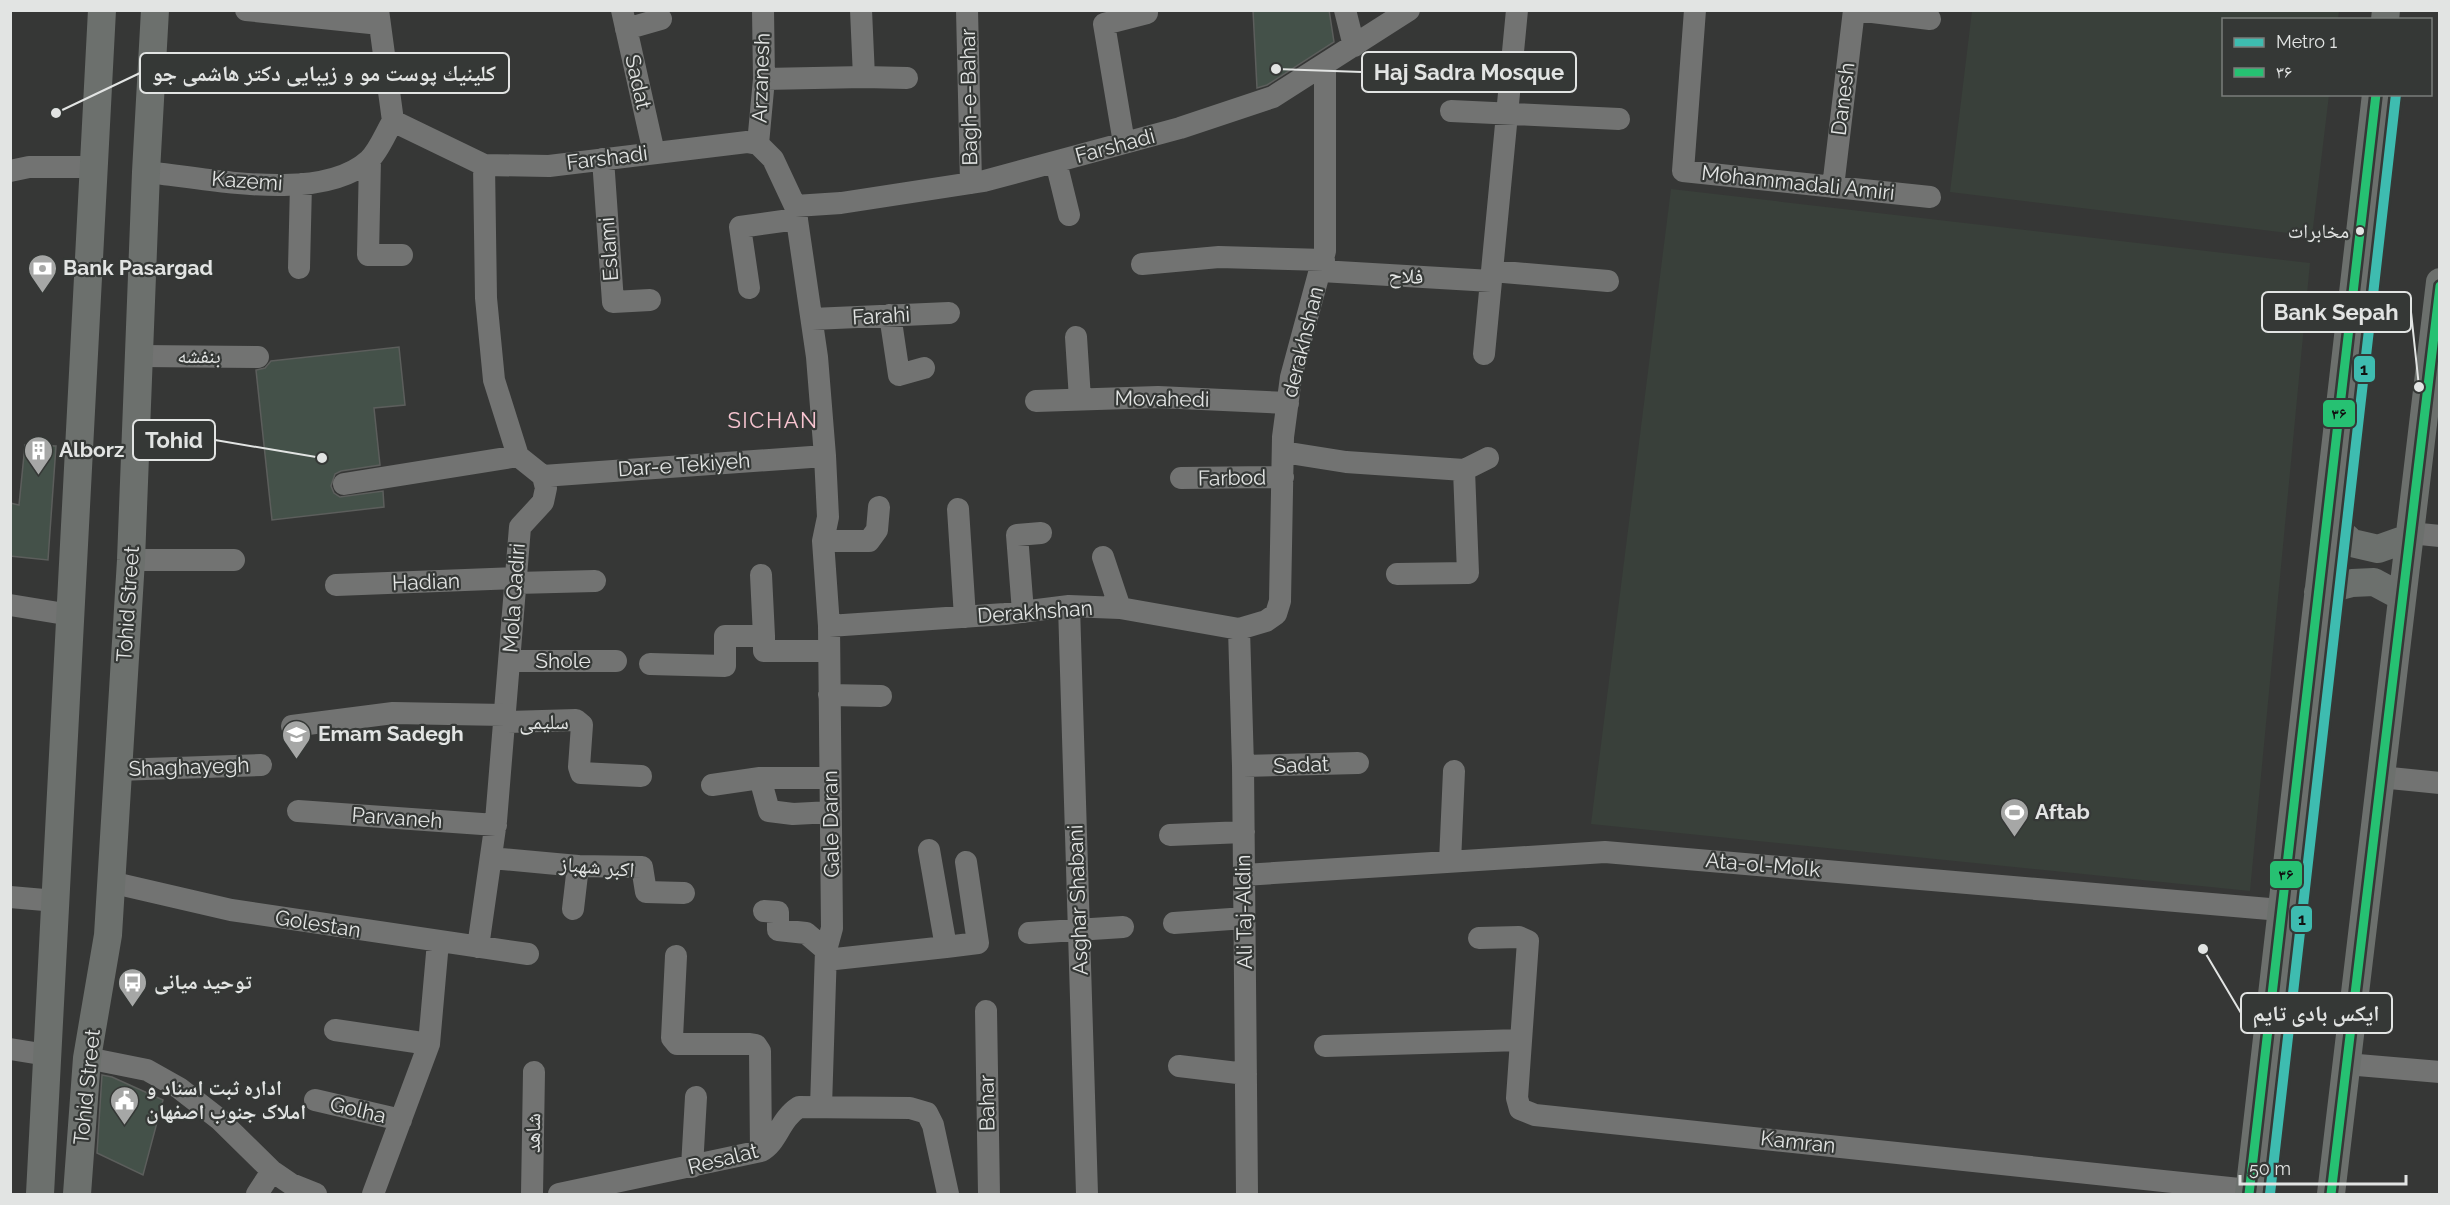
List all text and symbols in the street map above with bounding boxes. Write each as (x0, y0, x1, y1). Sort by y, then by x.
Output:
legend (2222, 18, 2432, 96)
street label: Bagh-e-Bahar (955, 28, 982, 166)
text: Metro 1 (2276, 31, 2337, 52)
street label: Arzanesh (746, 32, 775, 124)
street label: Sadat (620, 52, 657, 112)
callout: Haj Sadra Mosque (1362, 52, 1576, 92)
callout: كلينيك پوست مو و زيبايى دکتر هاشمی جو (140, 53, 509, 93)
text: Haj Sadra Mosque (1374, 59, 1564, 85)
text: كلينيك پوست مو و زيبايى دکتر هاشمی جو (152, 60, 496, 87)
street label: Danesh (1826, 61, 1859, 137)
text: ۳۶ (2276, 61, 2292, 82)
street label: Farshadi (1072, 123, 1157, 168)
street label: Farshadi (565, 140, 649, 175)
street label: Mohammadali Amiri (1700, 160, 1896, 205)
street label: Kazemi (211, 166, 283, 195)
street label: Eslami (594, 216, 623, 282)
place label: مخابرات (2288, 219, 2349, 243)
marker: مخابرات (2354, 225, 2366, 237)
bank icon: Bank Pasargad (26, 252, 58, 294)
place label: Bank Pasargad (63, 255, 213, 280)
street label: فلاح (1388, 262, 1424, 290)
street label: derakhshan (1277, 284, 1328, 400)
callout: Bank Sepah (2262, 292, 2411, 332)
text: Bank Sepah (2274, 299, 2398, 325)
street label: Farahi (851, 301, 911, 330)
street label: بنفشه (177, 343, 221, 368)
line badge: 1 (2353, 355, 2376, 383)
text: 1 (2360, 360, 2368, 379)
street label: Movahedi (1114, 385, 1210, 412)
line badge: ۳۶ (2322, 399, 2356, 428)
text: ۳۶ (2331, 404, 2347, 423)
district label: SICHAN (728, 407, 819, 433)
callout: Tohid (133, 420, 215, 460)
text: Tohid (145, 427, 203, 453)
building icon: Alborz (22, 434, 54, 476)
place label: Alborz (59, 437, 124, 462)
street label: Dar-e Tekiyeh (617, 447, 751, 482)
street label: Farbod (1198, 464, 1266, 491)
street label: Mola Qadiri (497, 542, 530, 654)
street label: Tohid Street (111, 545, 144, 663)
street label: Hadian (391, 568, 460, 595)
street label: Derakhshan (976, 595, 1093, 628)
street label: Shole (535, 648, 591, 673)
street label: سلیمی (519, 709, 569, 735)
school or university icon: Emam Sadegh (281, 718, 313, 760)
place label: Emam Sadegh (318, 721, 464, 746)
street label: Sadat (1273, 751, 1329, 778)
street label: Shaghayegh (128, 752, 250, 781)
street label: Gale Daran (817, 770, 844, 878)
sports icon: Aftab (1998, 796, 2030, 838)
place label: Aftab (2035, 799, 2090, 824)
street label: Parvaneh (351, 802, 443, 833)
street label: Asghar Shabani (1062, 824, 1093, 976)
street label: Ata-ol-Molk (1704, 847, 1822, 882)
street label: اکبر شهباز (558, 851, 636, 882)
street label: Ali Taj-Aldin (1230, 855, 1257, 970)
line badge: ۳۶ (2269, 860, 2303, 889)
text: ۳۶ (2278, 865, 2294, 884)
street label: Golestan (273, 904, 363, 943)
line badge: 1 (2290, 905, 2313, 933)
text: 1 (2298, 910, 2306, 929)
bus stop icon: توحید میانی (117, 966, 149, 1008)
place label: توحید میانی (154, 969, 252, 995)
callout: ایکس بادی تایم (2241, 993, 2392, 1033)
text: ایکس بادی تایم (2252, 1000, 2380, 1028)
street label: Tohid Street (68, 1028, 105, 1146)
street label: Bahar (973, 1074, 999, 1131)
place label: اداره ثبت اسناد و املاک جنوب اصفهان (146, 1075, 306, 1124)
public building icon: اداره ثبت اسناد و املاک جنوب اصفهان (109, 1084, 141, 1126)
street label: Golha (328, 1091, 389, 1128)
street label: شاهد (520, 1113, 545, 1153)
street label: Kamran (1759, 1125, 1837, 1158)
street label: Resalat (685, 1138, 761, 1179)
scale bar (2240, 1148, 2406, 1186)
text: 50 m (2249, 1158, 2291, 1179)

